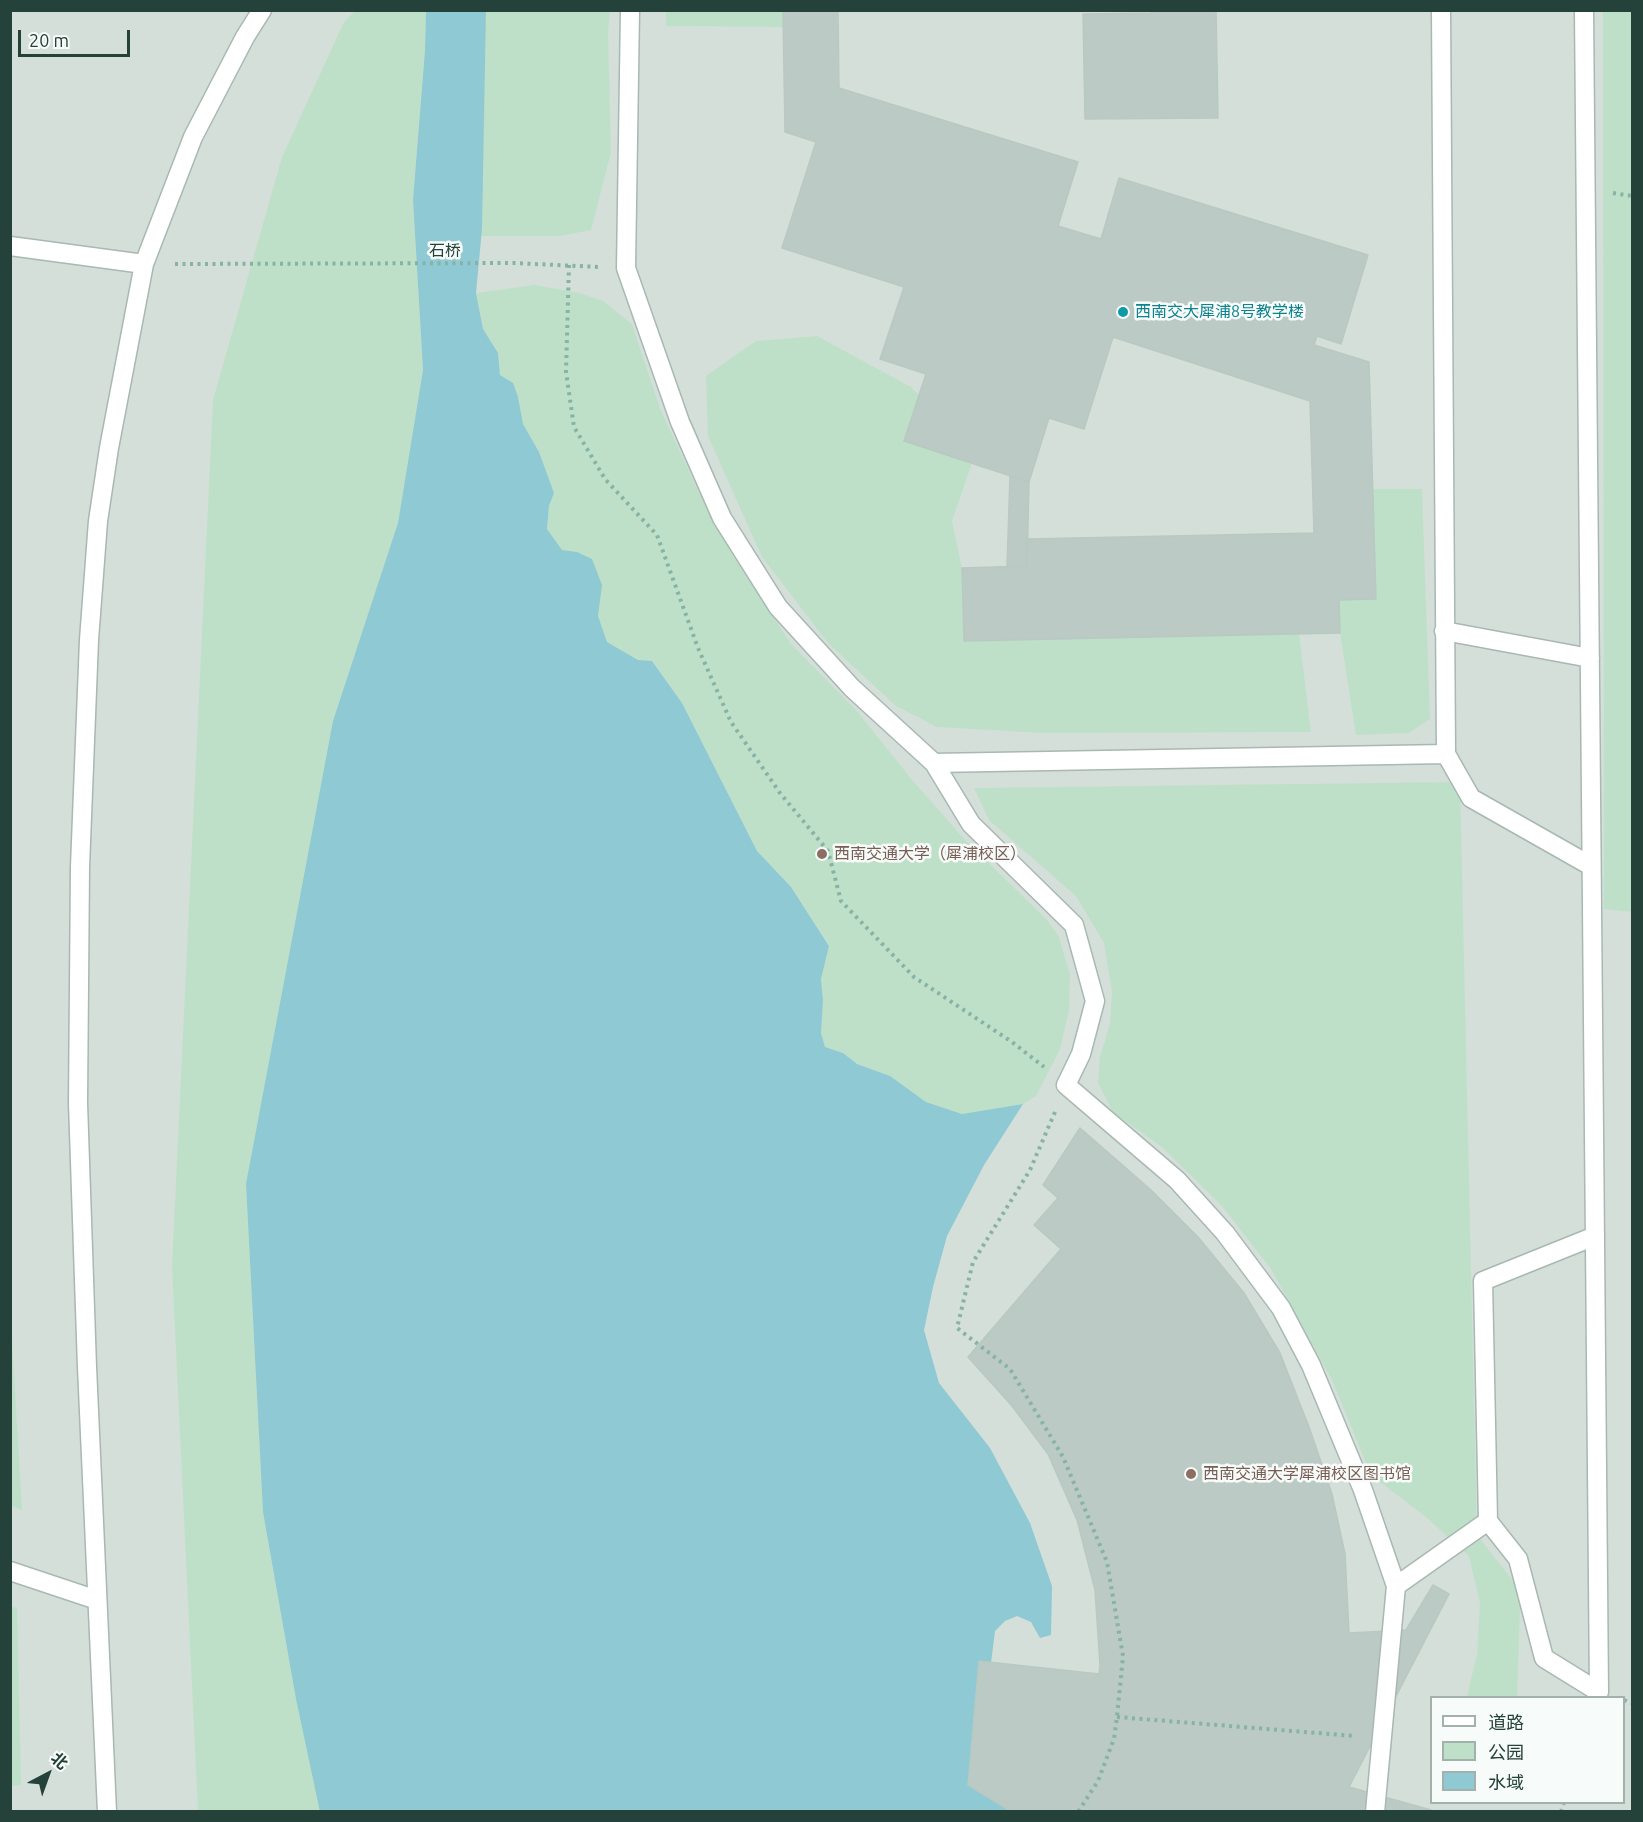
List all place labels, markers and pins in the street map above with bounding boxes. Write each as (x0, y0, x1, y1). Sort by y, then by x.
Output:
place label: 西南交大犀浦8号教学楼 (1135, 302, 1304, 322)
marker: 西南交大犀浦8号教学楼 (1116, 305, 1130, 319)
place label: 西南交通大学（犀浦校区） (834, 844, 1026, 864)
marker: 西南交通大学（犀浦校区） (815, 847, 829, 861)
place label: 西南交通大学犀浦校区图书馆 (1203, 1464, 1411, 1484)
marker: 西南交通大学犀浦校区图书馆 (1184, 1467, 1198, 1481)

